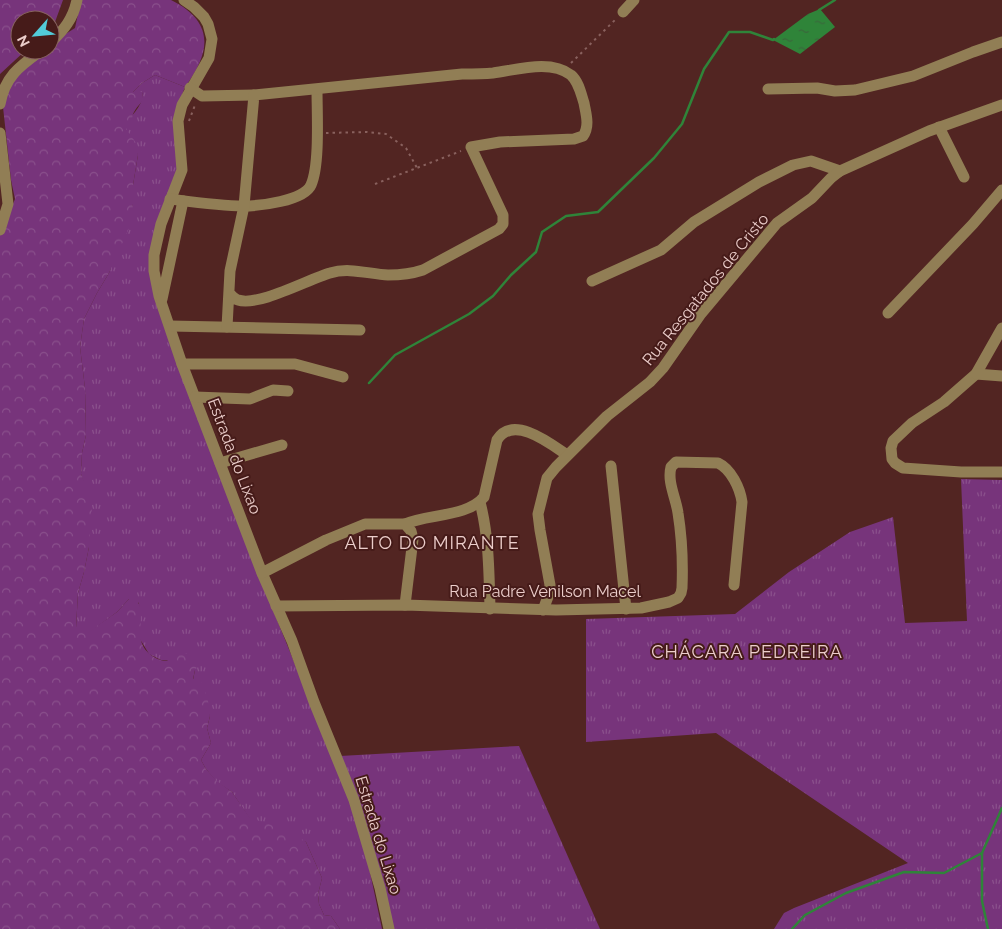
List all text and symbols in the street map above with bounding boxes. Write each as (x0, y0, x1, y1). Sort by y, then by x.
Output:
north arrow (10, 10, 60, 60)
text: N (14, 33, 33, 49)
street label: Rua Resgatados de Cristo (638, 210, 772, 369)
street label: Estrada do Lixao (204, 396, 265, 517)
district label: ALTO DO MIRANTE (344, 532, 520, 553)
street label: Rua Padre Venilson Macel (449, 582, 641, 601)
district label: CHÁCARA PEDREIRA (651, 640, 843, 662)
street label: Estrada do Lixao (352, 774, 406, 896)

